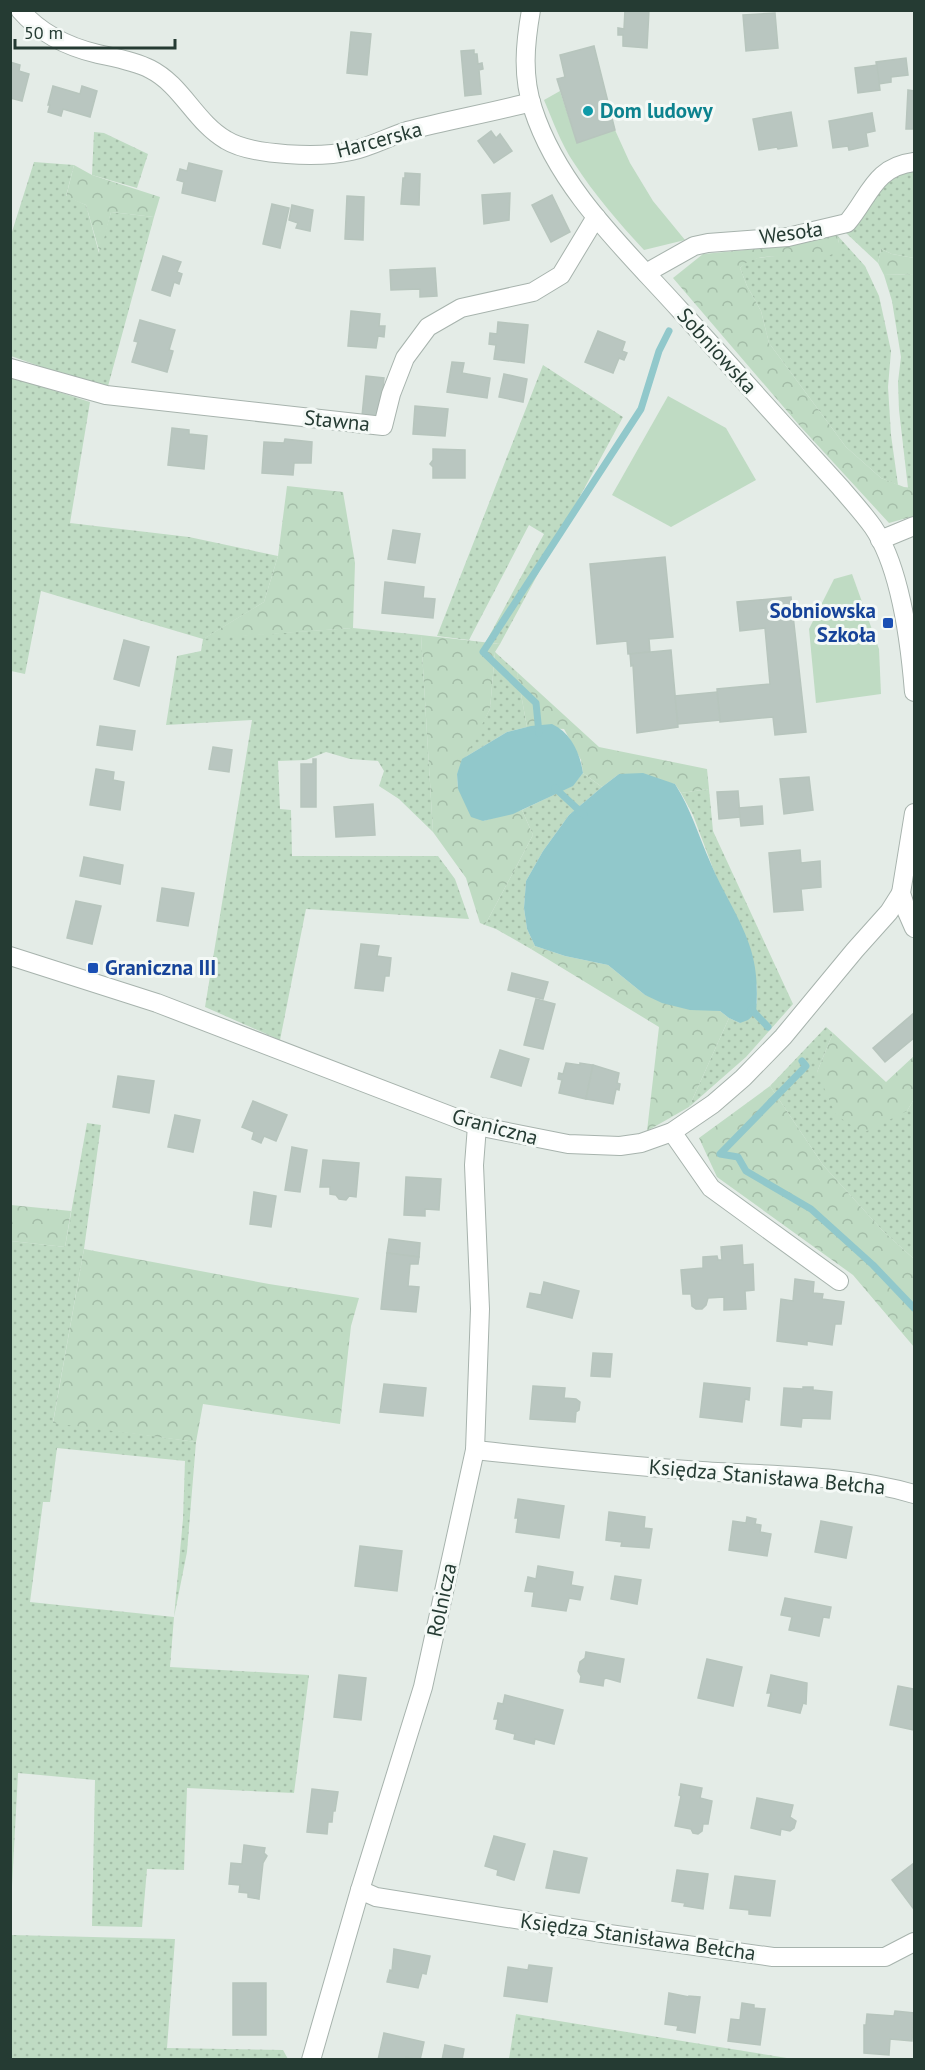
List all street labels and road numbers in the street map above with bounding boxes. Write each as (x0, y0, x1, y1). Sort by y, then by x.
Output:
street label: Harcerska (333, 115, 425, 164)
street label: Wesoła (757, 215, 824, 250)
street label: Sobniowska (672, 302, 763, 399)
street label: Stawna (303, 404, 371, 437)
street label: Graniczna (449, 1102, 541, 1151)
street label: Księdza Stanisława Bełcha (648, 1453, 886, 1500)
street label: Rolnicza (421, 1560, 463, 1639)
street label: Księdza Stanisława Bełcha (519, 1907, 757, 1966)

